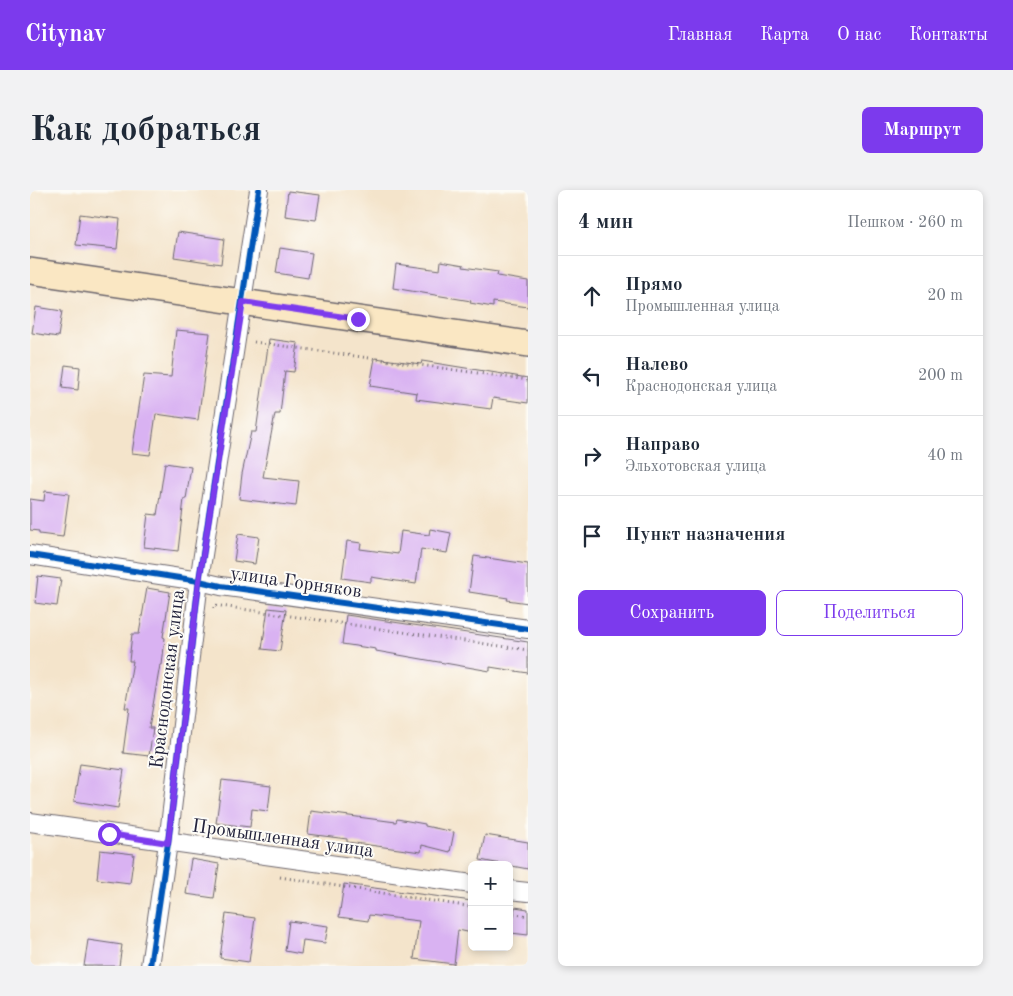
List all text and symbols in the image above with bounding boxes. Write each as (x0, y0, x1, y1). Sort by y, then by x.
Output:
text: Citynav (25, 23, 106, 47)
text: Главная (668, 26, 732, 44)
text: Карта (760, 26, 809, 44)
text: О нас (837, 26, 881, 44)
text: Контакты (909, 26, 988, 44)
button: Маршрут (862, 107, 983, 153)
text: Как добраться (30, 113, 261, 148)
text: 4 мин (578, 212, 633, 233)
text: Пешком · 260 m (847, 215, 963, 231)
text: Прямо (625, 276, 683, 295)
icon: ahead (578, 282, 606, 310)
text: 20 m (927, 288, 963, 304)
text: Промышленная улица (625, 299, 780, 315)
route end (347, 308, 370, 331)
text: Налево (625, 356, 688, 375)
icon: left (578, 362, 606, 390)
text: 200 m (918, 368, 963, 384)
text: Краснодонская улица (625, 379, 777, 395)
text: Направо (625, 436, 700, 455)
icon: right (578, 442, 606, 470)
text: 40 m (927, 448, 963, 464)
text: Эльхотовская улица (625, 459, 766, 475)
icon: arrive (578, 522, 606, 550)
text: Пункт назначения (625, 526, 785, 545)
street label: улица Горняков (229, 565, 363, 602)
street label: Краснодонская улица (148, 588, 189, 770)
button: Сохранить (578, 590, 766, 636)
button: Поделиться (776, 590, 963, 636)
street label: Промышленная улица (190, 817, 375, 862)
route start (98, 823, 121, 846)
map controls (468, 861, 513, 951)
button: + (468, 861, 513, 906)
button: − (468, 906, 513, 951)

